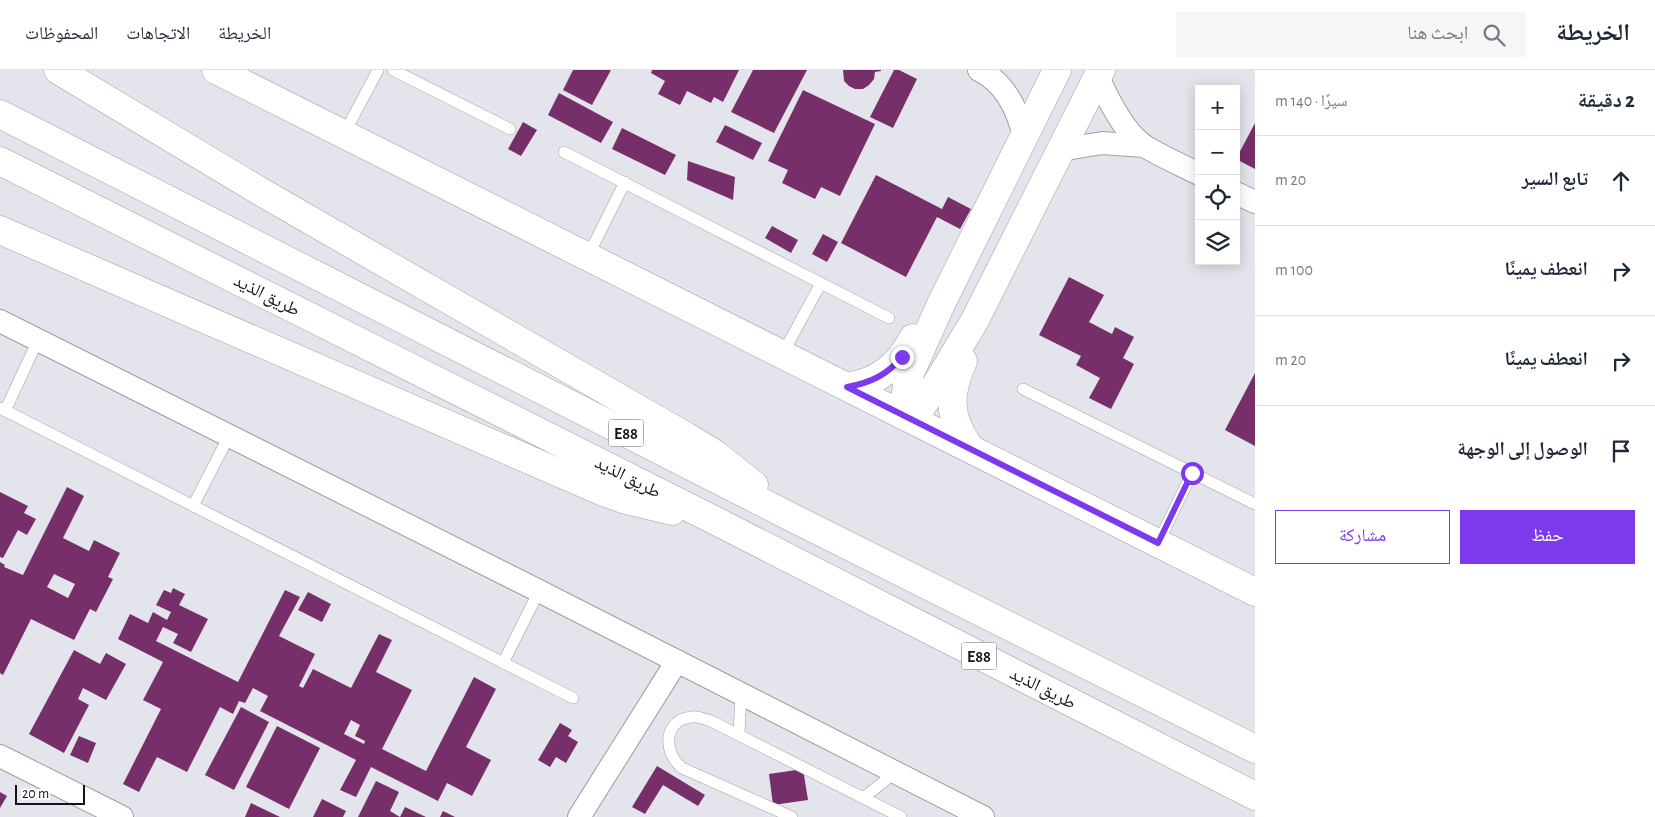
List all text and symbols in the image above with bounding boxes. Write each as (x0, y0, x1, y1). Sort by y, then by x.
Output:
search box (1176, 12, 1526, 57)
icon: search (1480, 21, 1508, 49)
text: الخريطة (1556, 21, 1630, 45)
text: ابحث هنا (1407, 24, 1468, 43)
text: المحفوظات (25, 25, 98, 43)
text: الاتجاهات (126, 25, 190, 43)
text: الخريطة (218, 25, 271, 43)
map controls (1195, 85, 1240, 265)
button: + (1195, 85, 1240, 130)
text: 2 دقيقة (1578, 90, 1635, 111)
text: سيرًا · 140 m (1275, 93, 1348, 109)
button: − (1195, 130, 1240, 175)
icon: ahead (1607, 167, 1635, 195)
text: تابع السير (1522, 170, 1588, 189)
text: 20 m (1275, 172, 1306, 188)
button: locate (1195, 175, 1240, 220)
button: layers (1195, 220, 1240, 265)
icon: right (1607, 257, 1635, 285)
text: انعطف يمينًا (1505, 260, 1588, 279)
text: 100 m (1275, 262, 1313, 278)
street label: طريق الذيد (230, 272, 302, 321)
route end (891, 346, 914, 369)
icon: right (1607, 347, 1635, 375)
text: انعطف يمينًا (1505, 350, 1588, 369)
text: 20 m (1275, 352, 1306, 368)
road number: E88 (608, 419, 644, 446)
icon: arrive (1607, 437, 1635, 465)
text: الوصول إلى الوجهة (1457, 440, 1588, 459)
street label: طريق الذيد (591, 454, 663, 503)
route start (1181, 462, 1204, 485)
button: مشاركة (1275, 510, 1450, 564)
button: حفظ (1460, 510, 1635, 564)
road number: E88 (962, 642, 996, 670)
street label: طريق الذيد (1006, 665, 1078, 714)
scale bar (15, 782, 85, 805)
text: 20 m (22, 787, 49, 801)

